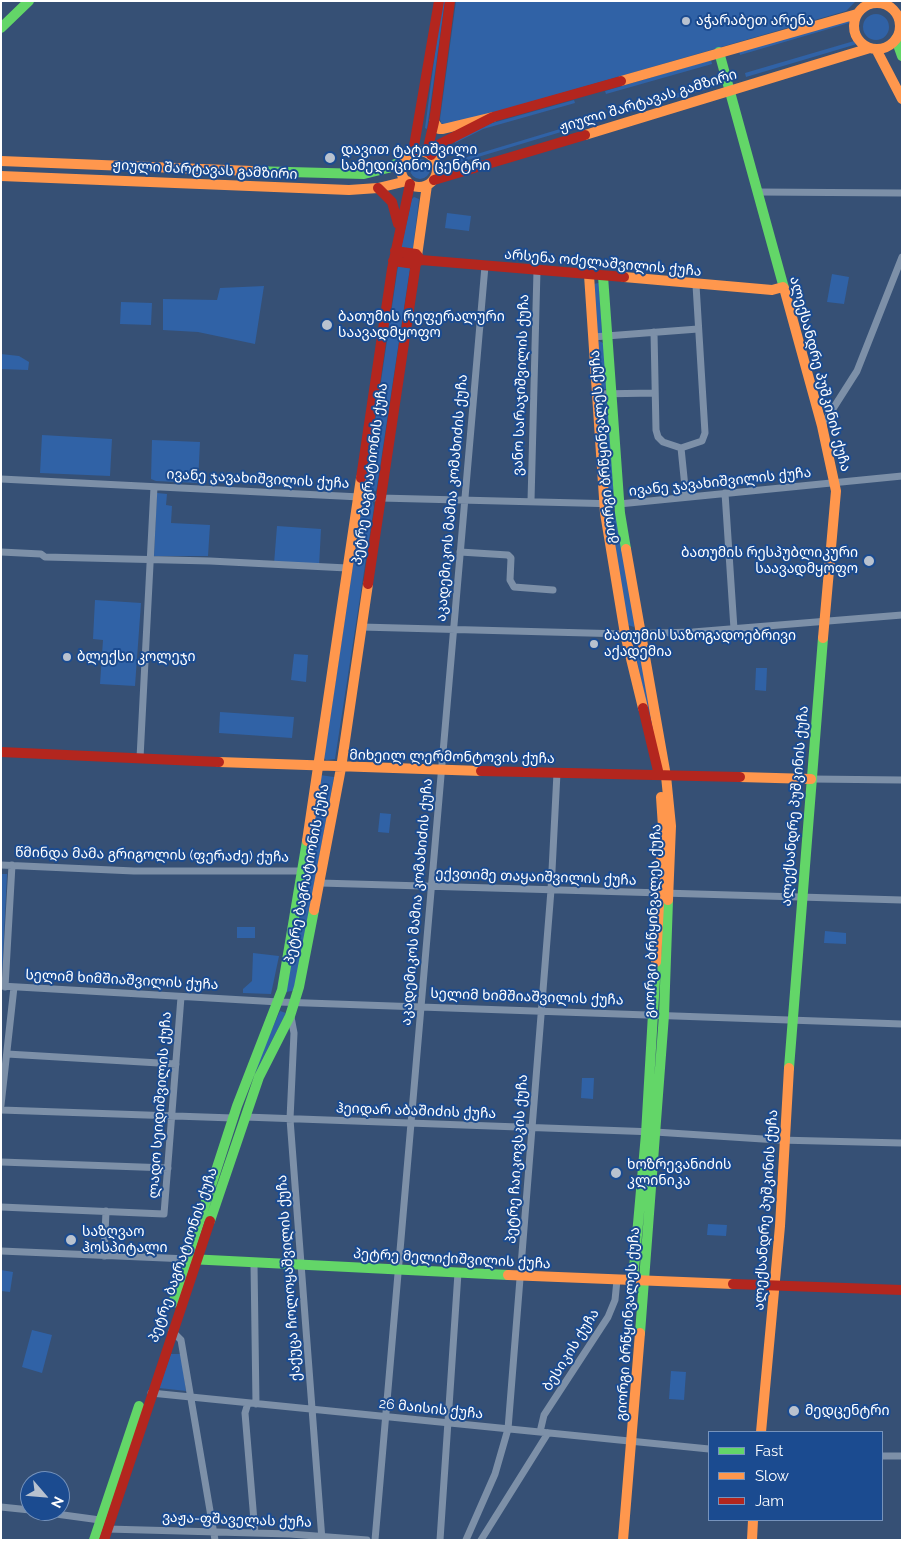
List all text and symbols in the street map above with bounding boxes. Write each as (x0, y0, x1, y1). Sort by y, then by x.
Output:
place label: აჭარაბეთ არენა (696, 13, 814, 29)
marker: აჭარაბეთ არენა (680, 15, 692, 27)
street label: ჟიული შარტავას გამზირი (557, 66, 739, 136)
place label: დავით ტატიშვილი სამედიცინო ცენტრი (341, 142, 490, 174)
marker: დავით ტატიშვილი სამედიცინო ცენტრი (323, 151, 337, 165)
street label: ჟიული შარტავას გამზირი (112, 157, 298, 183)
street label: არსენა ოძელაშვილის ქუჩა (504, 246, 702, 280)
street label: ალექსანდრე პუშკინის ქუჩა (786, 275, 854, 473)
street label: ვანო სარაჯიშვილის ქუჩა (509, 294, 533, 476)
place label: ბათუმის რეფერალური საავადმყოფო (338, 309, 505, 342)
marker: ბათუმის რეფერალური საავადმყოფო (320, 318, 334, 332)
street label: გიორგი ბრწყინვალეს ქუჩა (586, 349, 620, 545)
street label: აკადემიკოს მამია კომახიძის ქუჩა (433, 374, 471, 622)
street label: პეტრე ბაგრატიონის ქუჩა (349, 382, 391, 566)
street label: ივანე ჯავახიშვილის ქუჩა (628, 464, 812, 500)
street label: ივანე ჯავახიშვილის ქუჩა (166, 466, 350, 492)
place label: ბათუმის რესპუბლიკური საავადმყოფო (681, 545, 858, 578)
marker: ბათუმის რესპუბლიკური საავადმყოფო (862, 554, 876, 568)
place label: ბათუმის საზოგადოებრივი აქადემია (604, 628, 796, 660)
marker: ბათუმის საზოგადოებრივი აქადემია (588, 638, 600, 650)
place label: ბლექსი კოლეჯი (77, 649, 196, 665)
marker: ბლექსი კოლეჯი (61, 651, 73, 663)
street label: ალექსანდრე პუშკინის ქუჩა (778, 705, 812, 907)
street label: მიხეილ ლერმონტოვის ქუჩა (349, 747, 555, 767)
street label: აკადემიკოს მამია კომახიძის ქუჩა (398, 778, 436, 1026)
street label: პეტრე ბაგრატიონის ქუჩა (281, 782, 333, 966)
street label: გიორგი ბრწყინვალეს ქუჩა (641, 824, 665, 1018)
street label: წმინდა მამა გრიგოლის (ფერაძე) ქუჩა (15, 844, 289, 866)
street label: ექვთიმე თაყაიშვილის ქუჩა (435, 865, 637, 889)
street label: სელიმ ხიმშიაშვილის ქუჩა (25, 967, 219, 993)
street label: სელიმ ხიმშიაშვილის ქუჩა (430, 985, 624, 1009)
street label: ლადო სეიდიშვილის ქუჩა (145, 1011, 175, 1199)
street label: პეტრე ჩაიკოვსკის ქუჩა (503, 1074, 531, 1244)
street label: ჰეიდარ აბაშიძის ქუჩა (336, 1100, 496, 1122)
street label: ალექსანდრე პუშკინის ქუჩა (751, 1109, 781, 1311)
place label: ხოზრევანიძის კლინიკა (627, 1157, 732, 1190)
street label: პეტრე ბაგრატიონის ქუჩა (145, 1165, 221, 1345)
marker: ხოზრევანიძის კლინიკა (609, 1166, 623, 1180)
street label: ქაქუცა ჩოლოყაშვილის ქუჩა (273, 1174, 305, 1382)
place label: საზღვაო ჰოსპიტალი (82, 1224, 167, 1256)
street label: გიორგი ბრწყინვალეს ქუჩა (613, 1226, 643, 1422)
marker: საზღვაო ჰოსპიტალი (64, 1233, 78, 1247)
street label: პეტრე მელიქიშვილის ქუჩა (353, 1245, 551, 1273)
street label: ბესიკის ქუჩა (539, 1306, 603, 1394)
street label: 26 მაისის ქუჩა (378, 1395, 484, 1423)
place label: მედცენტრი (805, 1403, 890, 1419)
marker: მედცენტრი (787, 1404, 801, 1418)
legend (708, 1431, 883, 1521)
text: Fast (755, 1442, 783, 1460)
text: Slow (755, 1467, 789, 1485)
north arrow (20, 1471, 70, 1521)
text: Jam (755, 1492, 784, 1510)
text: N (48, 1494, 67, 1511)
street label: ვაჟა-ფშაველას ქუჩა (162, 1509, 312, 1531)

